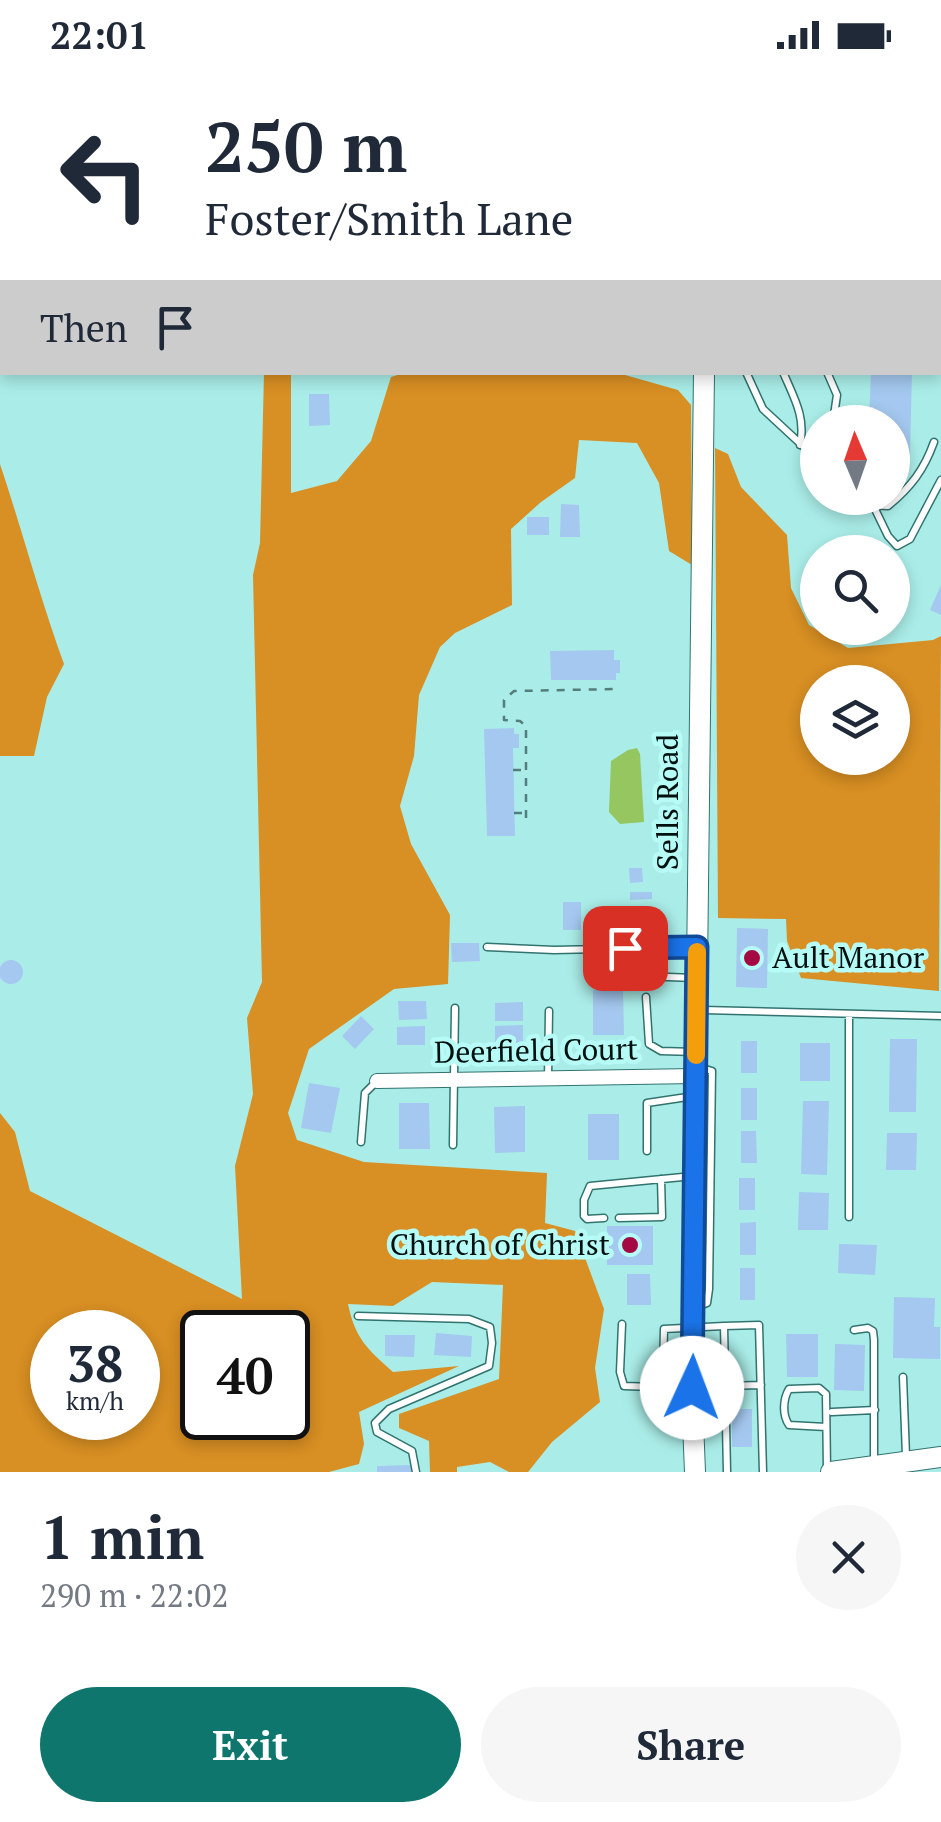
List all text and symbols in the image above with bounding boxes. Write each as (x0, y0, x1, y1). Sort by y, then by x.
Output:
text: 22:01 (50, 10, 149, 60)
text: 250 m (205, 99, 407, 192)
icon: left (40, 110, 170, 240)
text: Foster/Smith Lane (205, 188, 573, 248)
icon: arrive (148, 300, 203, 355)
text: Then (40, 303, 128, 353)
north arrow (800, 405, 910, 515)
map controls (800, 405, 910, 775)
button: search (800, 535, 910, 645)
button: layers (800, 665, 910, 775)
street label: Sells Road (647, 734, 687, 870)
pin (583, 906, 668, 991)
icon: arrive (598, 921, 653, 976)
place label: Ault Manor (772, 937, 925, 977)
marker: Ault Manor (741, 947, 763, 969)
street label: Deerfield Court (434, 1028, 638, 1072)
place label: Church of Christ (390, 1224, 610, 1264)
marker: Church of Christ (619, 1234, 641, 1256)
speed limit sign: 40 (180, 1310, 310, 1440)
text: 38 (67, 1330, 123, 1396)
position arrow (640, 1336, 744, 1440)
text: km/h (66, 1384, 124, 1417)
text: 1 min (40, 1497, 204, 1576)
button: close (796, 1505, 901, 1610)
text: 290 m · 22:02 (40, 1574, 228, 1616)
button: Exit (40, 1687, 461, 1802)
button: Share (481, 1687, 901, 1802)

